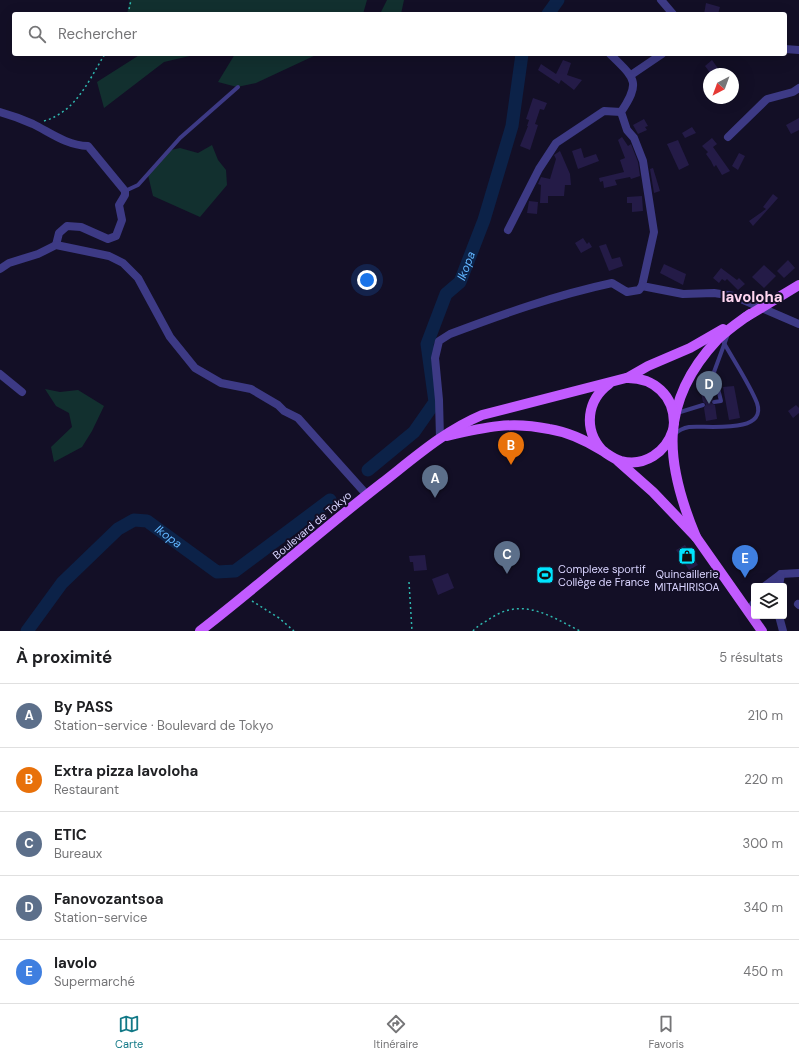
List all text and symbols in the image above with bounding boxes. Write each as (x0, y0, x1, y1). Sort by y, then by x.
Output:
search box (12, 12, 787, 56)
icon: search (26, 23, 48, 45)
text: Rechercher (58, 24, 137, 44)
north arrow (703, 68, 739, 104)
water label: Ikopa (453, 249, 479, 283)
your location (357, 270, 377, 290)
district label: Iavoloha (721, 287, 783, 307)
pin: D (696, 371, 722, 404)
pin: B (498, 432, 524, 465)
pin: A (422, 465, 448, 498)
street label: Boulevard de Tokyo (270, 488, 354, 562)
water label: Ikopa (152, 521, 185, 552)
pin: C (494, 541, 520, 574)
pin: E (732, 545, 758, 578)
shop icon: Quincaillerie MITAHIRISOA (677, 546, 697, 566)
place label: Complexe sportif Collège de France (558, 562, 650, 589)
sports icon: Complexe sportif Collège de France (535, 565, 555, 585)
place label: Quincaillerie MITAHIRISOA (654, 567, 720, 594)
map controls (751, 583, 787, 619)
button: layers (751, 583, 787, 619)
text: À proximité (16, 646, 112, 668)
text: 5 résultats (719, 649, 783, 666)
text: By PASS (54, 697, 113, 717)
text: A (24, 707, 34, 724)
text: 210 m (748, 707, 783, 724)
text: Station-service · Boulevard de Tokyo (54, 717, 273, 734)
text: Extra pizza Iavoloha (54, 761, 198, 781)
text: B (25, 771, 33, 788)
text: 220 m (744, 771, 783, 788)
text: Restaurant (54, 781, 119, 798)
text: ETIC (54, 825, 87, 845)
text: C (24, 835, 34, 852)
text: 300 m (742, 835, 783, 852)
text: Bureaux (54, 845, 102, 862)
text: Fanovozantsoa (54, 889, 164, 909)
text: D (24, 899, 34, 916)
text: 340 m (743, 899, 783, 916)
text: Station-service (54, 909, 147, 926)
text: Iavolo (54, 953, 97, 973)
text: E (25, 963, 33, 980)
text: 450 m (743, 963, 783, 980)
text: Supermarché (54, 973, 135, 990)
tab: Carte (115, 1013, 143, 1051)
tab: Itinéraire (373, 1013, 418, 1051)
tab: Favoris (648, 1013, 684, 1051)

